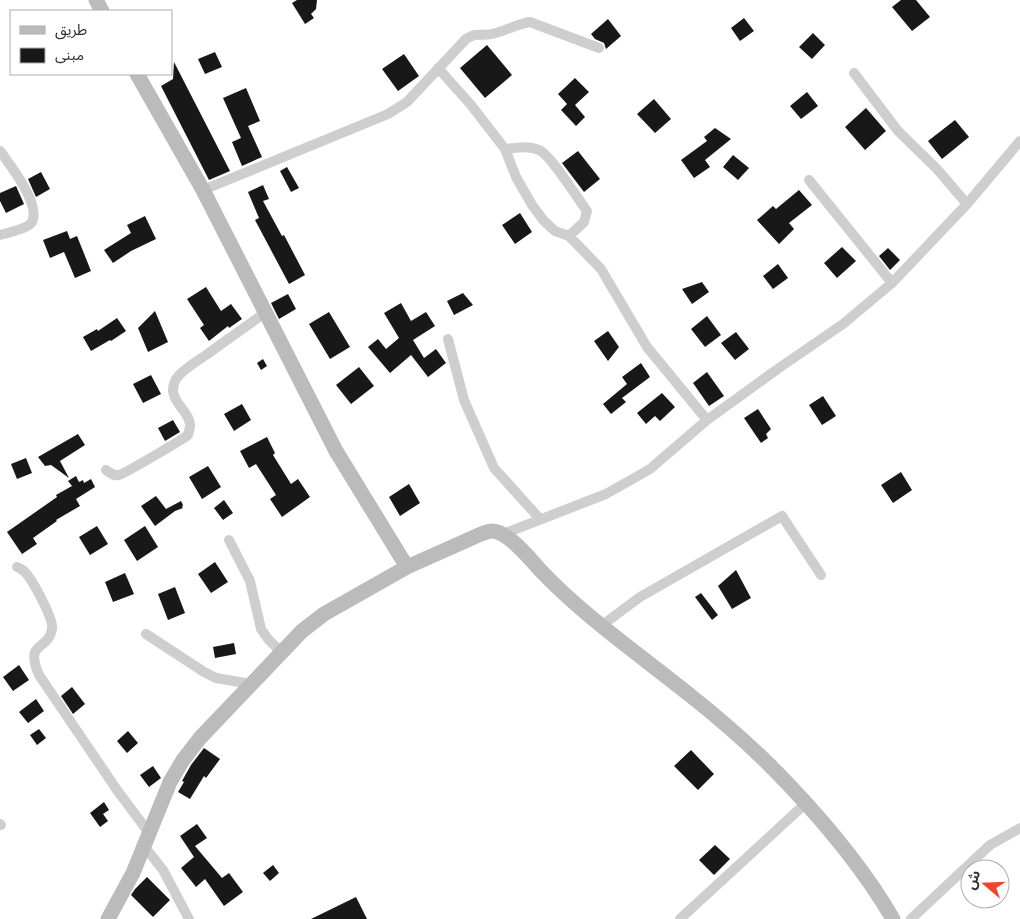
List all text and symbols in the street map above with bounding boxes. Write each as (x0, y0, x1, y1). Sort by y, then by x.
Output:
legend (10, 10, 172, 75)
text: طريق (55, 19, 87, 40)
text: مبنى (55, 44, 84, 64)
north arrow (960, 859, 1010, 909)
text: ش (960, 867, 984, 892)

